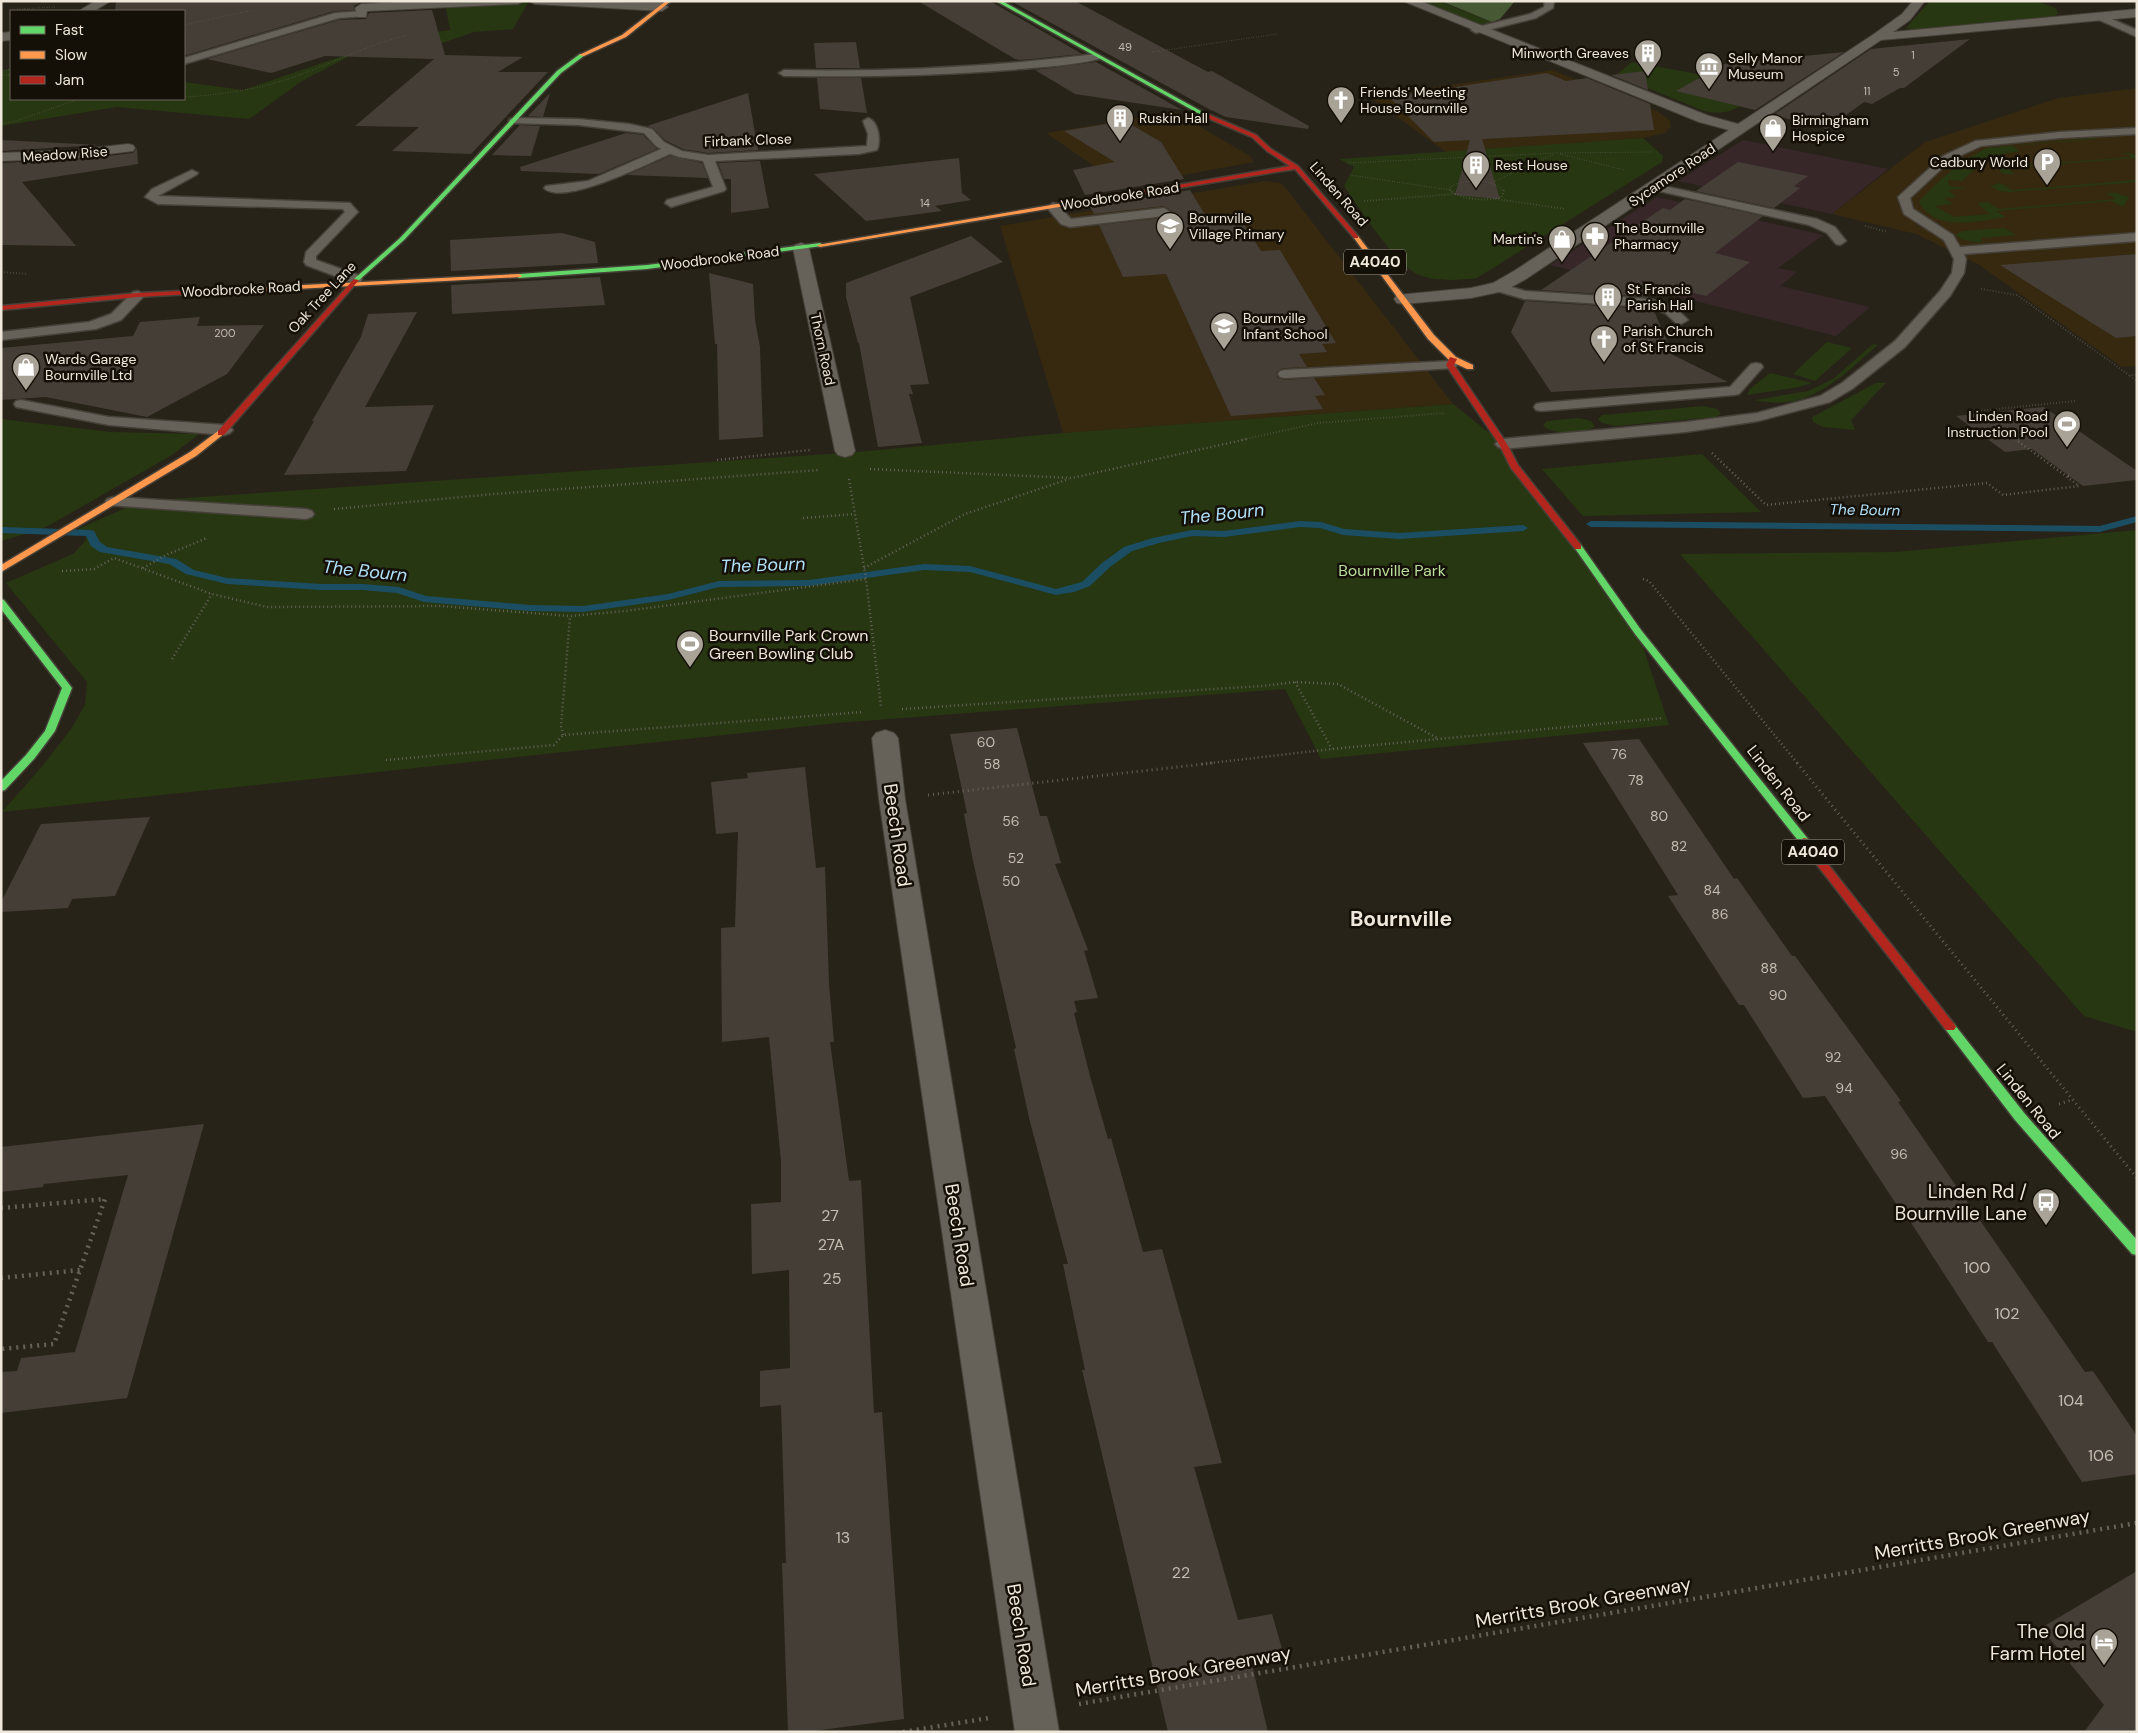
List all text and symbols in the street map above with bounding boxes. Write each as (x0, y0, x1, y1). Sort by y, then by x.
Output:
legend (10, 10, 185, 100)
text: Fast (55, 20, 84, 40)
building icon: Minworth Greaves (1633, 38, 1663, 77)
house number: 49 (1118, 40, 1132, 54)
place label: Minworth Greaves (1512, 44, 1629, 62)
text: Slow (55, 45, 88, 65)
house number: 1 (1911, 48, 1915, 62)
place label: Selly Manor Museum (1728, 49, 1803, 83)
museum icon: Selly Manor Museum (1694, 51, 1724, 90)
house number: 5 (1893, 65, 1900, 79)
text: Jam (55, 70, 84, 90)
place label: Friends' Meeting House Bournville (1360, 83, 1467, 117)
house number: 11 (1864, 84, 1870, 98)
church icon: Friends' Meeting House Bournville (1326, 85, 1356, 124)
building icon: Ruskin Hall (1105, 103, 1135, 142)
place label: Ruskin Hall (1139, 109, 1208, 127)
place label: Birmingham Hospice (1792, 111, 1869, 145)
shop icon: Birmingham Hospice (1758, 113, 1788, 152)
street label: Firbank Close (704, 129, 792, 151)
street label: Sycamore Road (1625, 139, 1719, 211)
street label: Meadow Rise (22, 142, 108, 166)
parking icon: Cadbury World (2032, 147, 2062, 186)
building icon: Rest House (1461, 150, 1491, 189)
place label: Cadbury World (1930, 153, 2028, 171)
place label: Rest House (1495, 156, 1568, 174)
street label: Linden Road (1306, 158, 1372, 230)
street label: Woodbrooke Road (1060, 178, 1180, 214)
house number: 14 (920, 196, 930, 210)
place label: Bournville Village Primary (1189, 209, 1285, 243)
school or university icon: Bournville Village Primary (1155, 211, 1185, 250)
place label: The Bournville Pharmacy (1614, 219, 1704, 253)
pharmacy icon: The Bournville Pharmacy (1580, 221, 1610, 260)
shop icon: Martin's (1547, 224, 1577, 263)
place label: Martin's (1493, 230, 1543, 248)
street label: Woodbrooke Road (660, 242, 780, 274)
road number: A4040 (1344, 250, 1406, 274)
street label: Oak Tree Lane (284, 257, 360, 337)
street label: Woodbrooke Road (181, 277, 301, 301)
place label: St Francis Parish Hall (1627, 280, 1693, 314)
building icon: St Francis Parish Hall (1593, 282, 1623, 321)
place label: Bournville Infant School (1243, 309, 1328, 343)
street label: Thorn Road (807, 311, 839, 387)
school or university icon: Bournville Infant School (1209, 311, 1239, 350)
place label: Parish Church of St Francis (1623, 322, 1713, 356)
church icon: Parish Church of St Francis (1589, 324, 1619, 363)
house number: 200 (214, 326, 236, 340)
place label: Wards Garage Bournville Ltd (45, 350, 136, 384)
shop icon: Wards Garage Bournville Ltd (11, 352, 41, 391)
place label: Linden Road Instruction Pool (1947, 407, 2048, 441)
sports icon: Linden Road Instruction Pool (2052, 409, 2082, 448)
water label: The Bourn (1179, 498, 1265, 530)
water label: The Bourn (1830, 499, 1901, 521)
water label: The Bourn (720, 552, 806, 578)
water label: The Bourn (322, 555, 408, 587)
park label: Bournville Park (1338, 560, 1446, 581)
place label: Bournville Park Crown Green Bowling Club (709, 625, 869, 664)
sports icon: Bournville Park Crown Green Bowling Club (675, 629, 705, 668)
house number: 60 (977, 733, 995, 751)
street label: Linden Road (1742, 741, 1815, 826)
house number: 76 (1611, 745, 1627, 763)
house number: 58 (983, 755, 1001, 773)
house number: 78 (1628, 771, 1644, 789)
street label: Beech Road (878, 782, 917, 888)
house number: 80 (1650, 807, 1668, 825)
house number: 56 (1002, 812, 1020, 830)
house number: 82 (1671, 837, 1687, 855)
road number: A4040 (1782, 840, 1844, 864)
house number: 52 (1008, 849, 1024, 867)
house number: 50 (1002, 872, 1020, 890)
house number: 84 (1703, 881, 1721, 899)
district label: Bournville (1350, 905, 1452, 933)
house number: 86 (1711, 905, 1729, 923)
house number: 88 (1760, 959, 1778, 977)
house number: 90 (1769, 986, 1787, 1004)
house number: 92 (1825, 1048, 1841, 1066)
street label: Linden Road (1992, 1059, 2065, 1143)
house number: 94 (1835, 1079, 1853, 1097)
house number: 96 (1890, 1145, 1908, 1163)
place label: Linden Rd / Bournville Lane (1895, 1179, 2027, 1226)
street label: Beech Road (939, 1182, 980, 1288)
bus stop icon: Linden Rd / Bournville Lane (2031, 1187, 2061, 1226)
house number: 27 (821, 1205, 839, 1226)
house number: 27A (818, 1234, 845, 1255)
house number: 100 (1964, 1257, 1990, 1278)
house number: 25 (823, 1268, 841, 1289)
house number: 102 (1995, 1303, 2020, 1324)
house number: 104 (2058, 1390, 2084, 1411)
house number: 106 (2088, 1445, 2114, 1466)
street label: Merritts Brook Greenway (1872, 1503, 2092, 1566)
house number: 13 (836, 1527, 850, 1548)
house number: 22 (1172, 1562, 1190, 1583)
street label: Merritts Brook Greenway (1473, 1571, 1693, 1634)
street label: Beech Road (1001, 1582, 1042, 1688)
place label: The Old Farm Hotel (1990, 1619, 2085, 1666)
hotel icon: The Old Farm Hotel (2089, 1627, 2119, 1666)
street label: Merritts Brook Greenway (1073, 1640, 1293, 1703)

